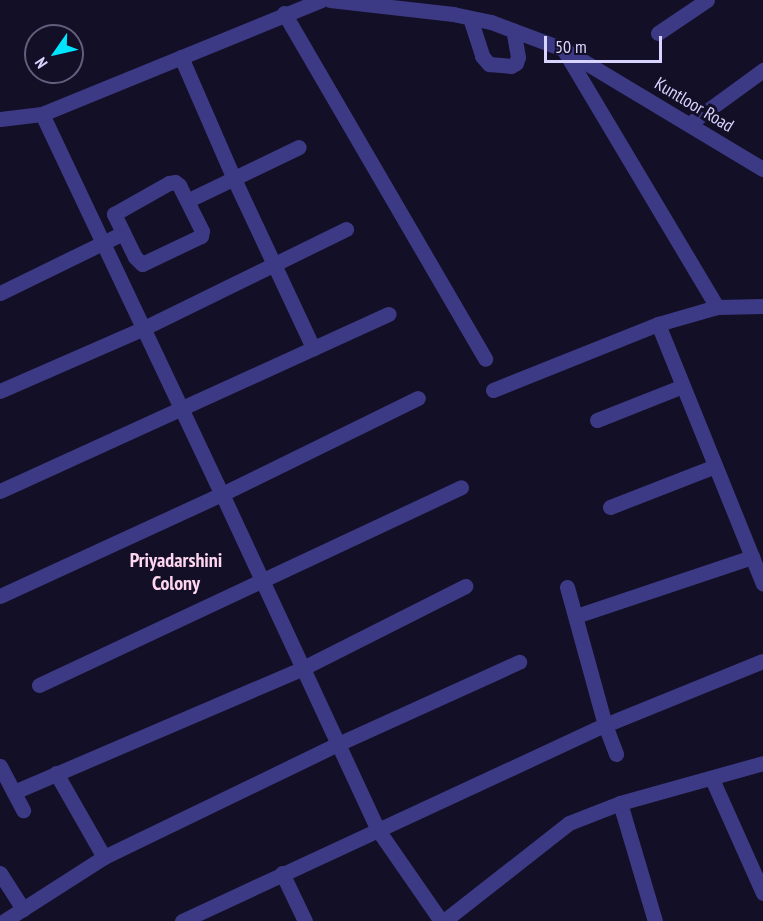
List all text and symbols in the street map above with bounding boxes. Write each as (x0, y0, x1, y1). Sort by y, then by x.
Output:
north arrow (24, 24, 84, 84)
scale bar (547, 24, 666, 62)
text: 50 m (555, 35, 587, 58)
text: N (30, 54, 51, 72)
street label: Kuntloor Road (651, 73, 737, 137)
district label: Priyadarshini Colony (130, 549, 222, 596)

